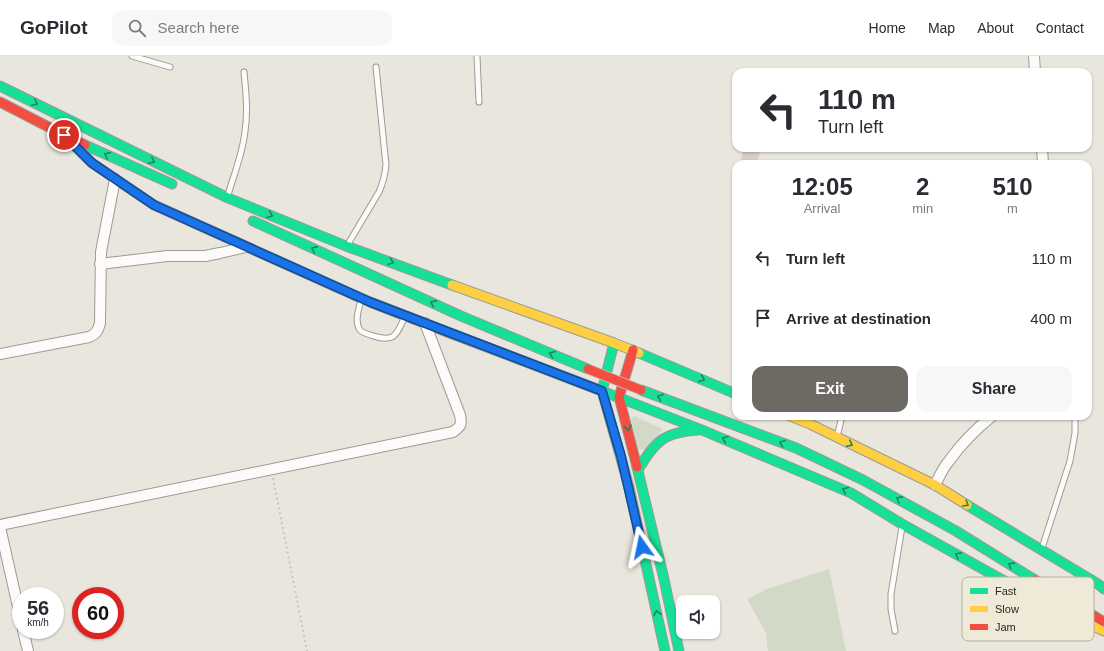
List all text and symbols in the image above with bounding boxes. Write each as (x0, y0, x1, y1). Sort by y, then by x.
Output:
search box (112, 10, 392, 46)
text: GoPilot (20, 17, 88, 38)
icon: search (126, 17, 148, 39)
text: Search here (158, 19, 239, 36)
text: Home (869, 20, 906, 36)
text: Map (928, 20, 955, 36)
text: About (977, 20, 1014, 36)
text: Contact (1036, 20, 1084, 36)
icon: left (752, 84, 804, 136)
text: 110 m (818, 84, 896, 115)
one-way arrow (31, 98, 38, 106)
text: Turn left (818, 117, 883, 137)
pin (47, 118, 81, 152)
icon: arrive (53, 124, 75, 146)
one-way arrow (104, 152, 111, 160)
one-way arrow (148, 156, 155, 163)
text: 12:05 (791, 173, 853, 200)
text: 2 (916, 173, 929, 200)
text: 510 (993, 173, 1033, 200)
text: Arrival (804, 201, 841, 216)
text: min (912, 201, 933, 216)
text: m (1007, 201, 1018, 216)
one-way arrow (266, 210, 273, 218)
one-way arrow (311, 246, 319, 254)
icon: left (752, 247, 774, 269)
text: Turn left (786, 250, 845, 267)
text: 110 m (1031, 250, 1072, 267)
one-way arrow (387, 257, 394, 266)
one-way arrow (429, 300, 437, 308)
icon: arrive (752, 307, 774, 329)
text: Arrive at destination (786, 310, 931, 327)
text: 400 m (1030, 310, 1072, 327)
one-way arrow (549, 350, 556, 358)
button: Exit (752, 366, 908, 412)
button: Share (916, 366, 1072, 412)
one-way arrow (699, 375, 706, 383)
one-way arrow (657, 394, 664, 402)
one-way arrow (623, 425, 631, 432)
one-way arrow (722, 436, 729, 444)
one-way arrow (779, 439, 786, 447)
one-way arrow (846, 439, 854, 447)
one-way arrow (842, 487, 849, 495)
one-way arrow (896, 497, 903, 504)
one-way arrow (962, 499, 969, 507)
position arrow (621, 526, 663, 568)
one-way arrow (955, 552, 962, 560)
one-way arrow (1008, 562, 1015, 570)
legend (962, 577, 1094, 641)
text: Fast (995, 585, 1016, 597)
speed limit sign: 60 (72, 587, 124, 639)
map controls (676, 595, 720, 639)
button: sound (676, 595, 720, 639)
text: 56 (27, 597, 49, 619)
text: Slow (995, 603, 1019, 615)
one-way arrow (653, 610, 661, 616)
text: km/h (27, 617, 49, 628)
text: Jam (995, 621, 1016, 633)

